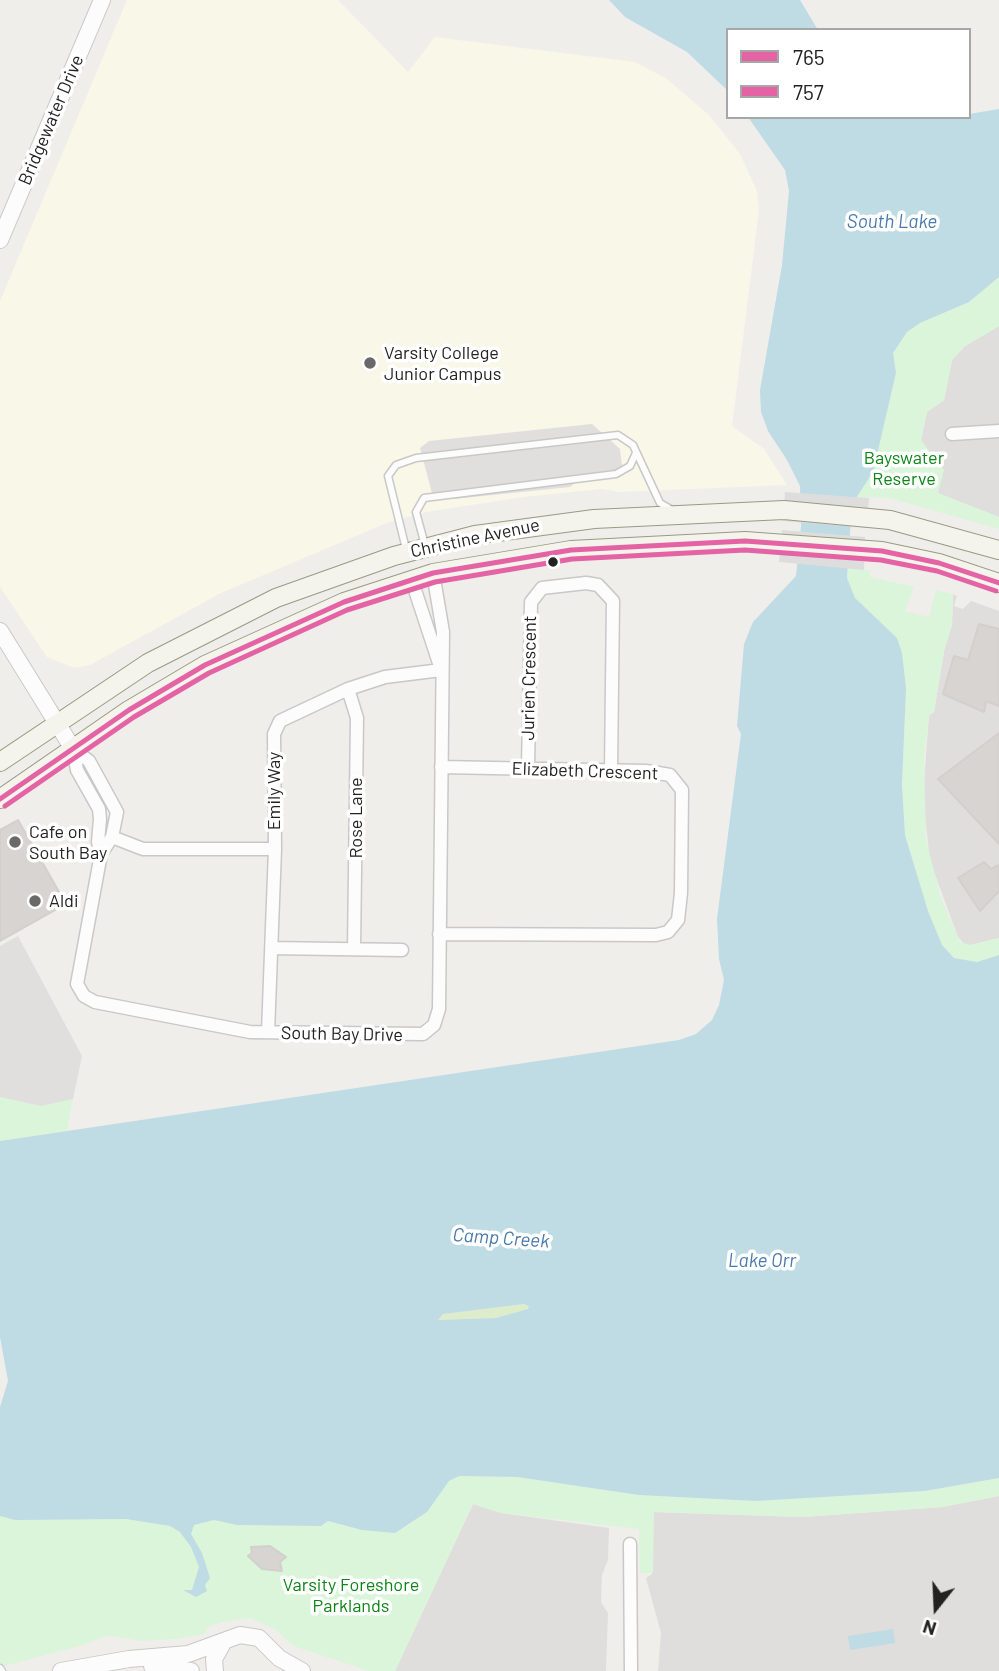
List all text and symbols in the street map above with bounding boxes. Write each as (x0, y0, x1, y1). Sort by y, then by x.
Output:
legend (726, 28, 971, 119)
text: 765 (793, 44, 825, 69)
street label: Bridgewater Drive (14, 52, 88, 188)
text: 757 (793, 79, 824, 104)
water label: South Lake (847, 211, 937, 233)
place label: Varsity College Junior Campus (384, 342, 501, 384)
marker: Varsity College Junior Campus (362, 355, 378, 371)
park label: Bayswater Reserve (864, 447, 944, 490)
street label: Christine Avenue (408, 514, 542, 562)
unlabelled marker (546, 555, 560, 569)
street label: Jurien Crescent (517, 615, 541, 741)
street label: Emily Way (263, 752, 285, 830)
street label: Elizabeth Crescent (511, 758, 659, 784)
street label: Rose Lane (345, 777, 367, 859)
place label: Cafe on South Bay (29, 821, 107, 864)
marker: Cafe on South Bay (7, 834, 23, 850)
place label: Aldi (49, 890, 78, 912)
marker: Aldi (27, 893, 43, 909)
street label: South Bay Drive (281, 1022, 403, 1046)
water label: Camp Creek (452, 1223, 550, 1253)
water label: Lake Orr (728, 1250, 796, 1272)
north arrow (901, 1573, 971, 1643)
park label: Varsity Foreshore Parklands (283, 1574, 419, 1616)
text: N (920, 1616, 939, 1641)

